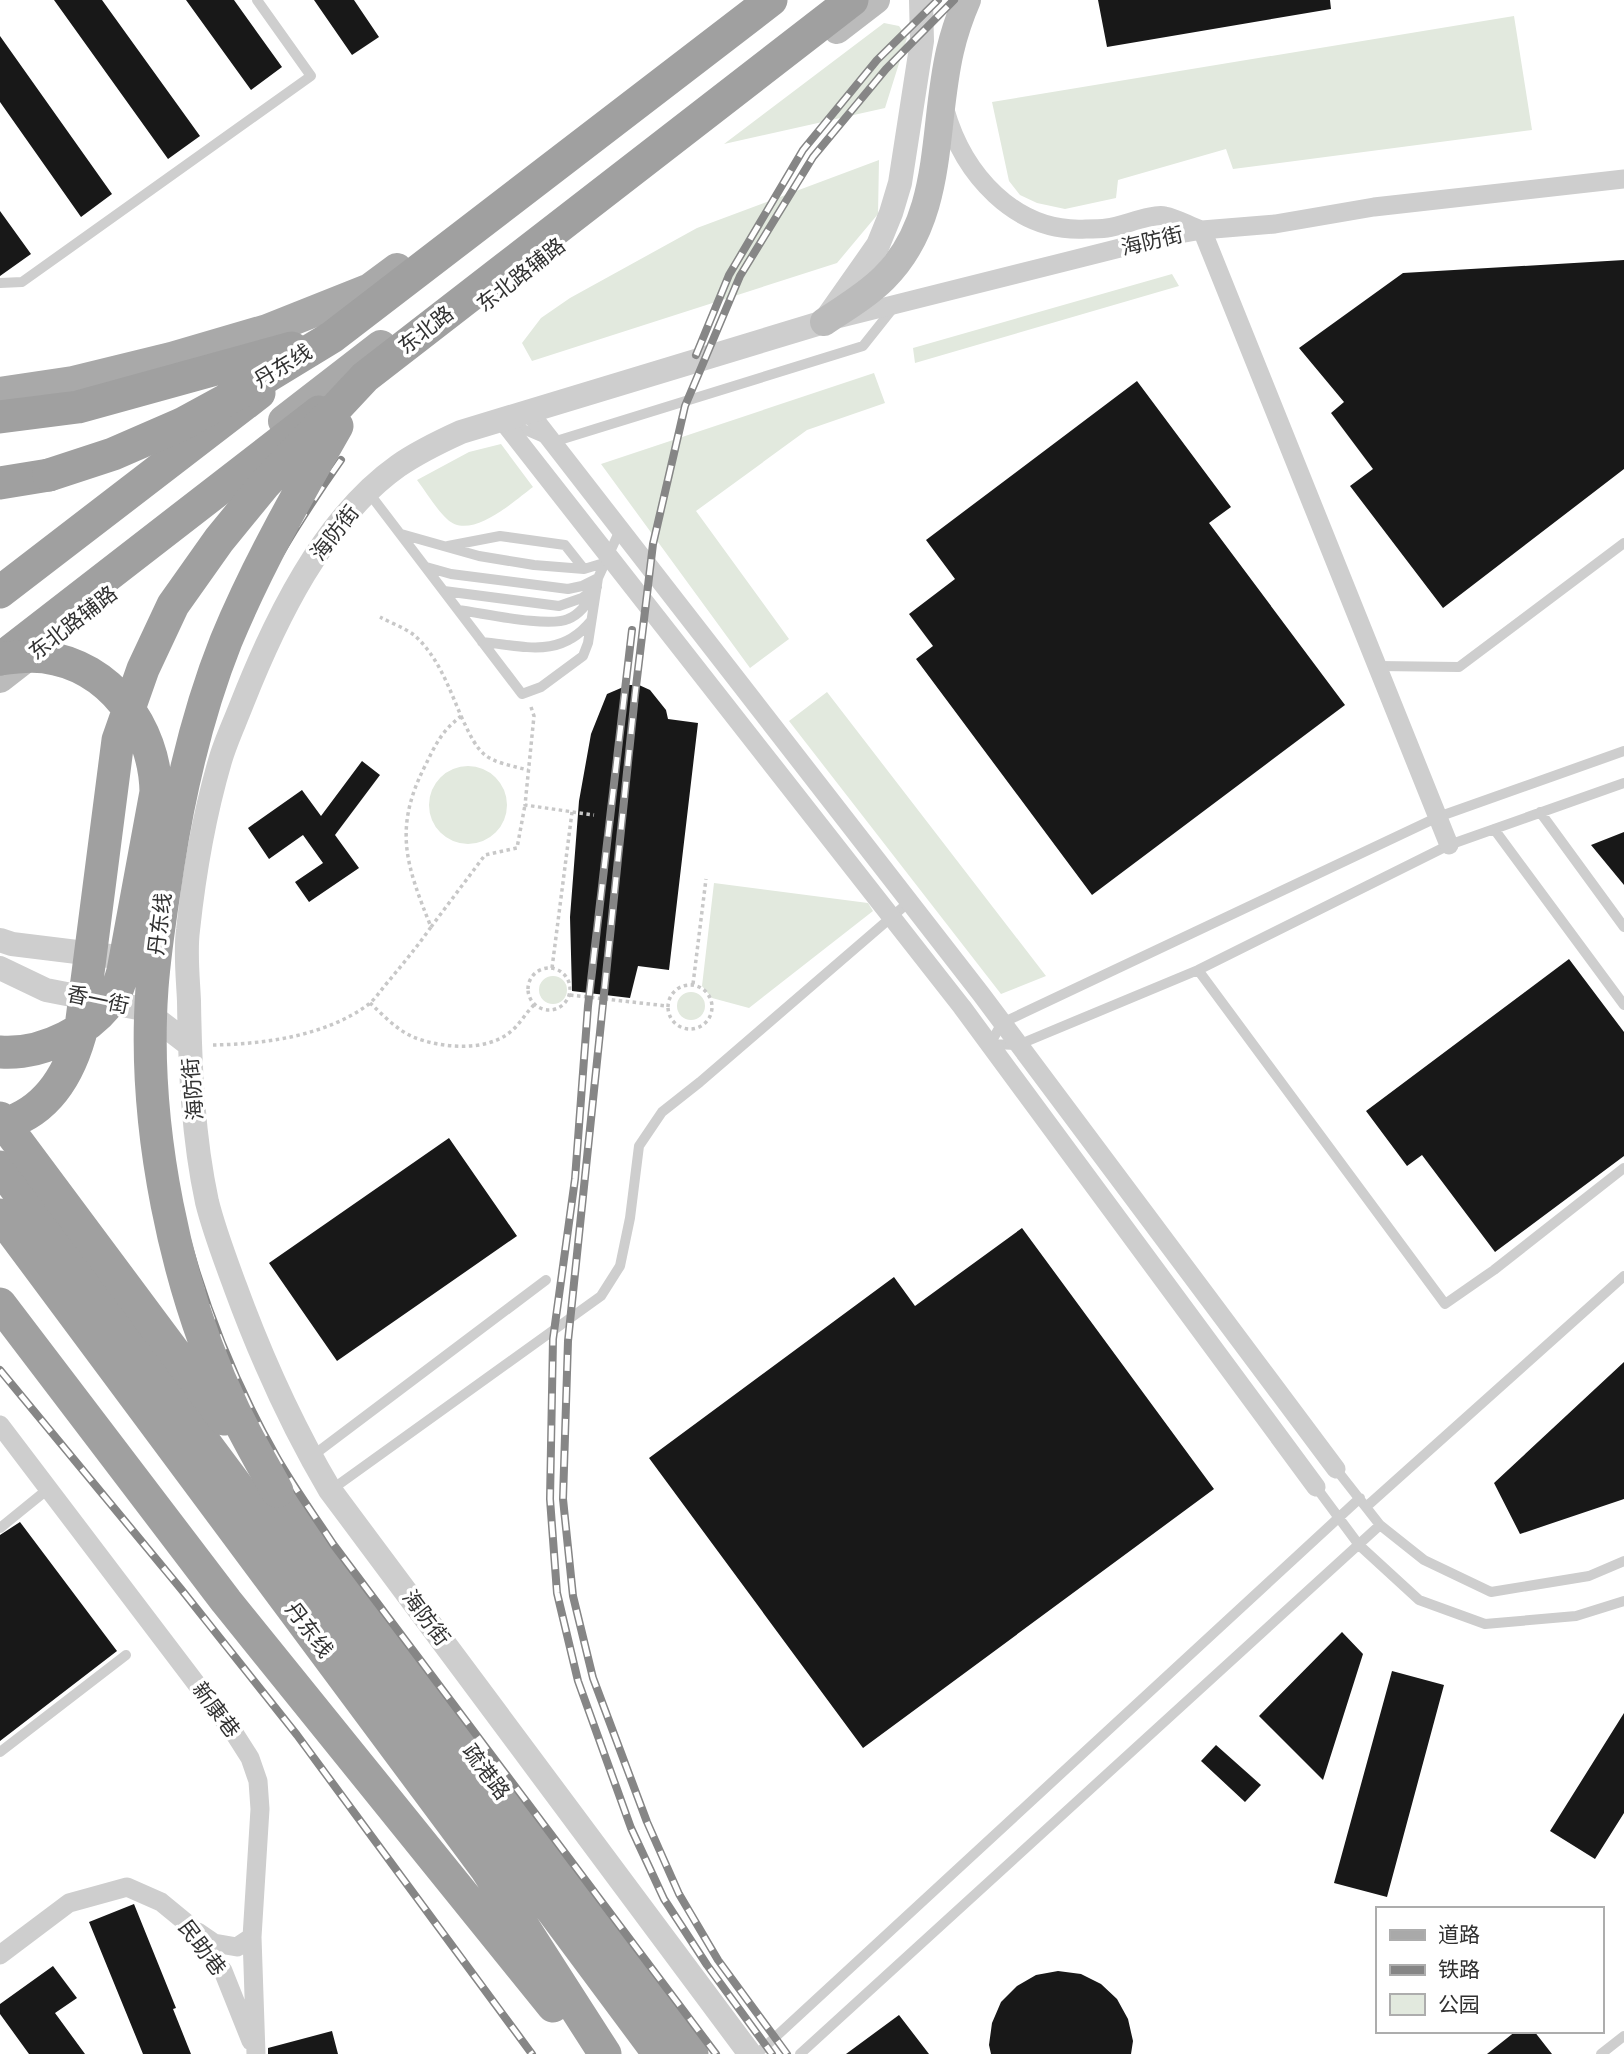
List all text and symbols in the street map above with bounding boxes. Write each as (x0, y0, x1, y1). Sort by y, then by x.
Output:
street label: 海防街 (1118, 221, 1185, 259)
street label: 东北路辅路 (472, 232, 569, 316)
street label: 东北路 (393, 300, 458, 358)
street label: 丹东线 (249, 339, 316, 392)
street label: 海防街 (305, 500, 363, 565)
street label: 东北路辅路 (24, 580, 121, 664)
street label: 丹东线 (143, 891, 175, 957)
street label: 香一街 (65, 981, 132, 1017)
street label: 海防街 (177, 1057, 207, 1122)
street label: 海防街 (398, 1585, 455, 1650)
street label: 丹东线 (281, 1597, 338, 1662)
street label: 新康巷 (188, 1677, 245, 1742)
street label: 疏港路 (458, 1739, 515, 1804)
legend (1376, 1907, 1603, 2033)
street label: 民助巷 (174, 1915, 231, 1980)
text: 道路 (1438, 1922, 1480, 1946)
text: 铁路 (1438, 1957, 1480, 1981)
text: 公园 (1438, 1992, 1480, 2016)

